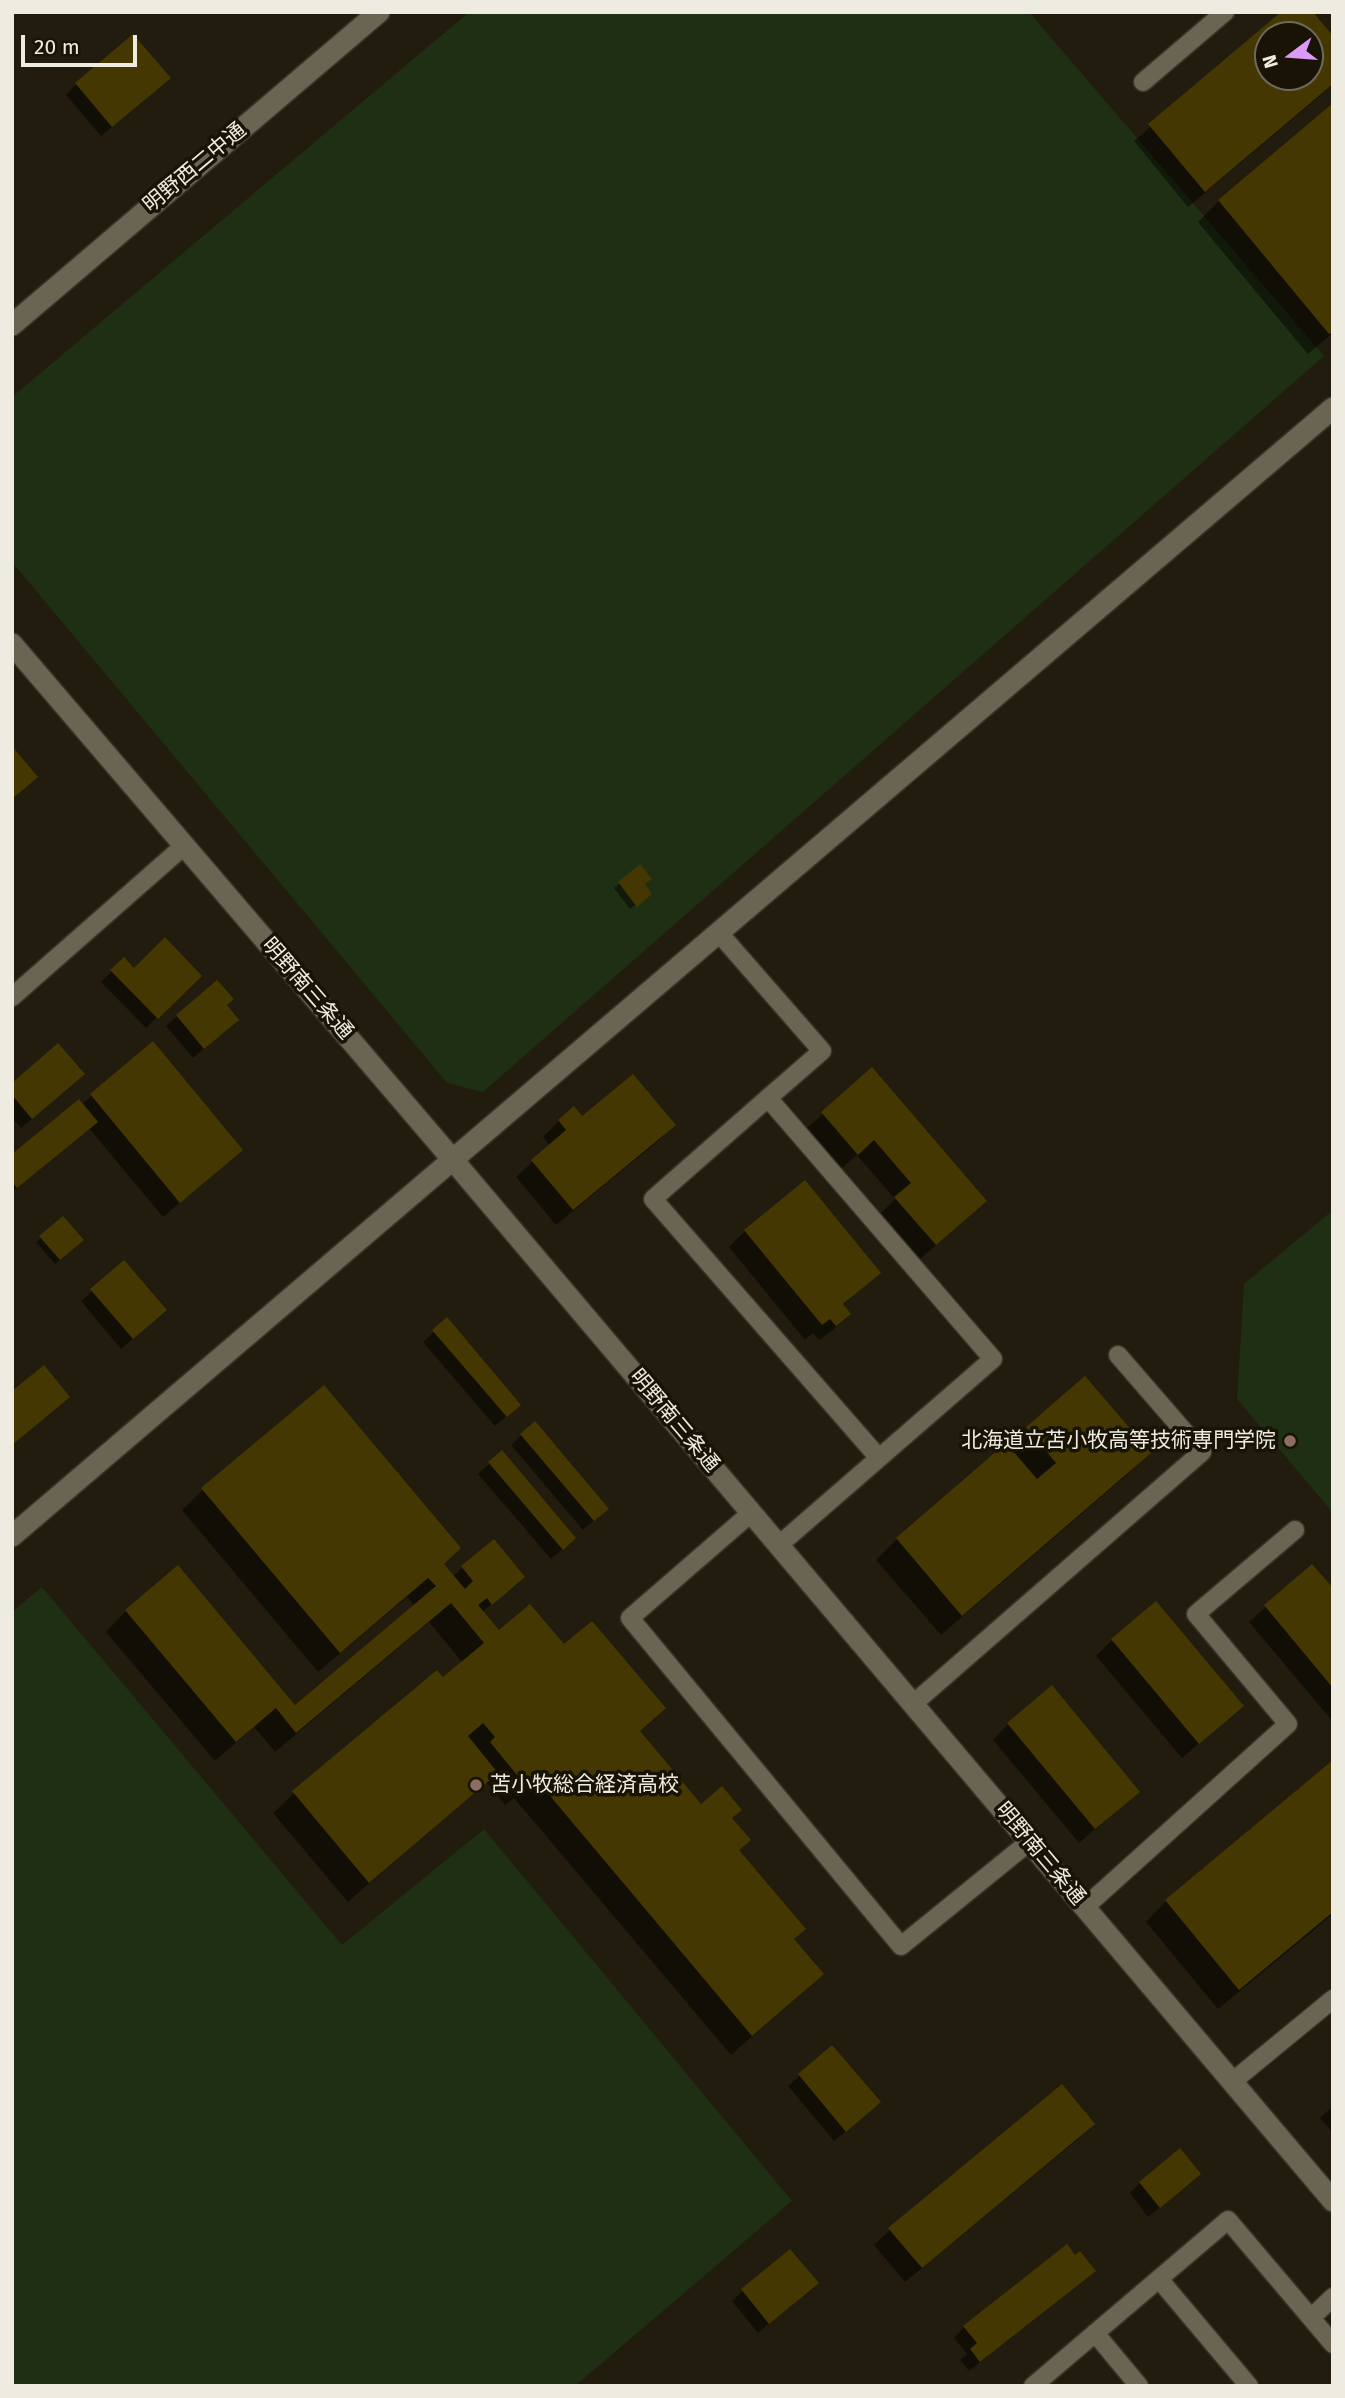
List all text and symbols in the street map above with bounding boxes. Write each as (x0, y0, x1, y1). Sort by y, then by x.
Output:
scale bar (24, 21, 140, 65)
north arrow (1254, 21, 1324, 91)
text: 20 m (34, 34, 80, 60)
text: N (1257, 52, 1283, 71)
street label: 明野西二中通 (139, 118, 251, 218)
street label: 明野南三条通 (256, 933, 358, 1045)
street label: 明野南三条通 (624, 1365, 724, 1477)
place label: 北海道立苫小牧高等技術専門学院 (961, 1428, 1276, 1454)
marker: 北海道立苫小牧高等技術専門学院 (1282, 1433, 1298, 1449)
place label: 苫小牧総合経済高校 (490, 1772, 679, 1798)
marker: 苫小牧総合経済高校 (468, 1777, 484, 1793)
street label: 明野南三条通 (990, 1798, 1090, 1910)

